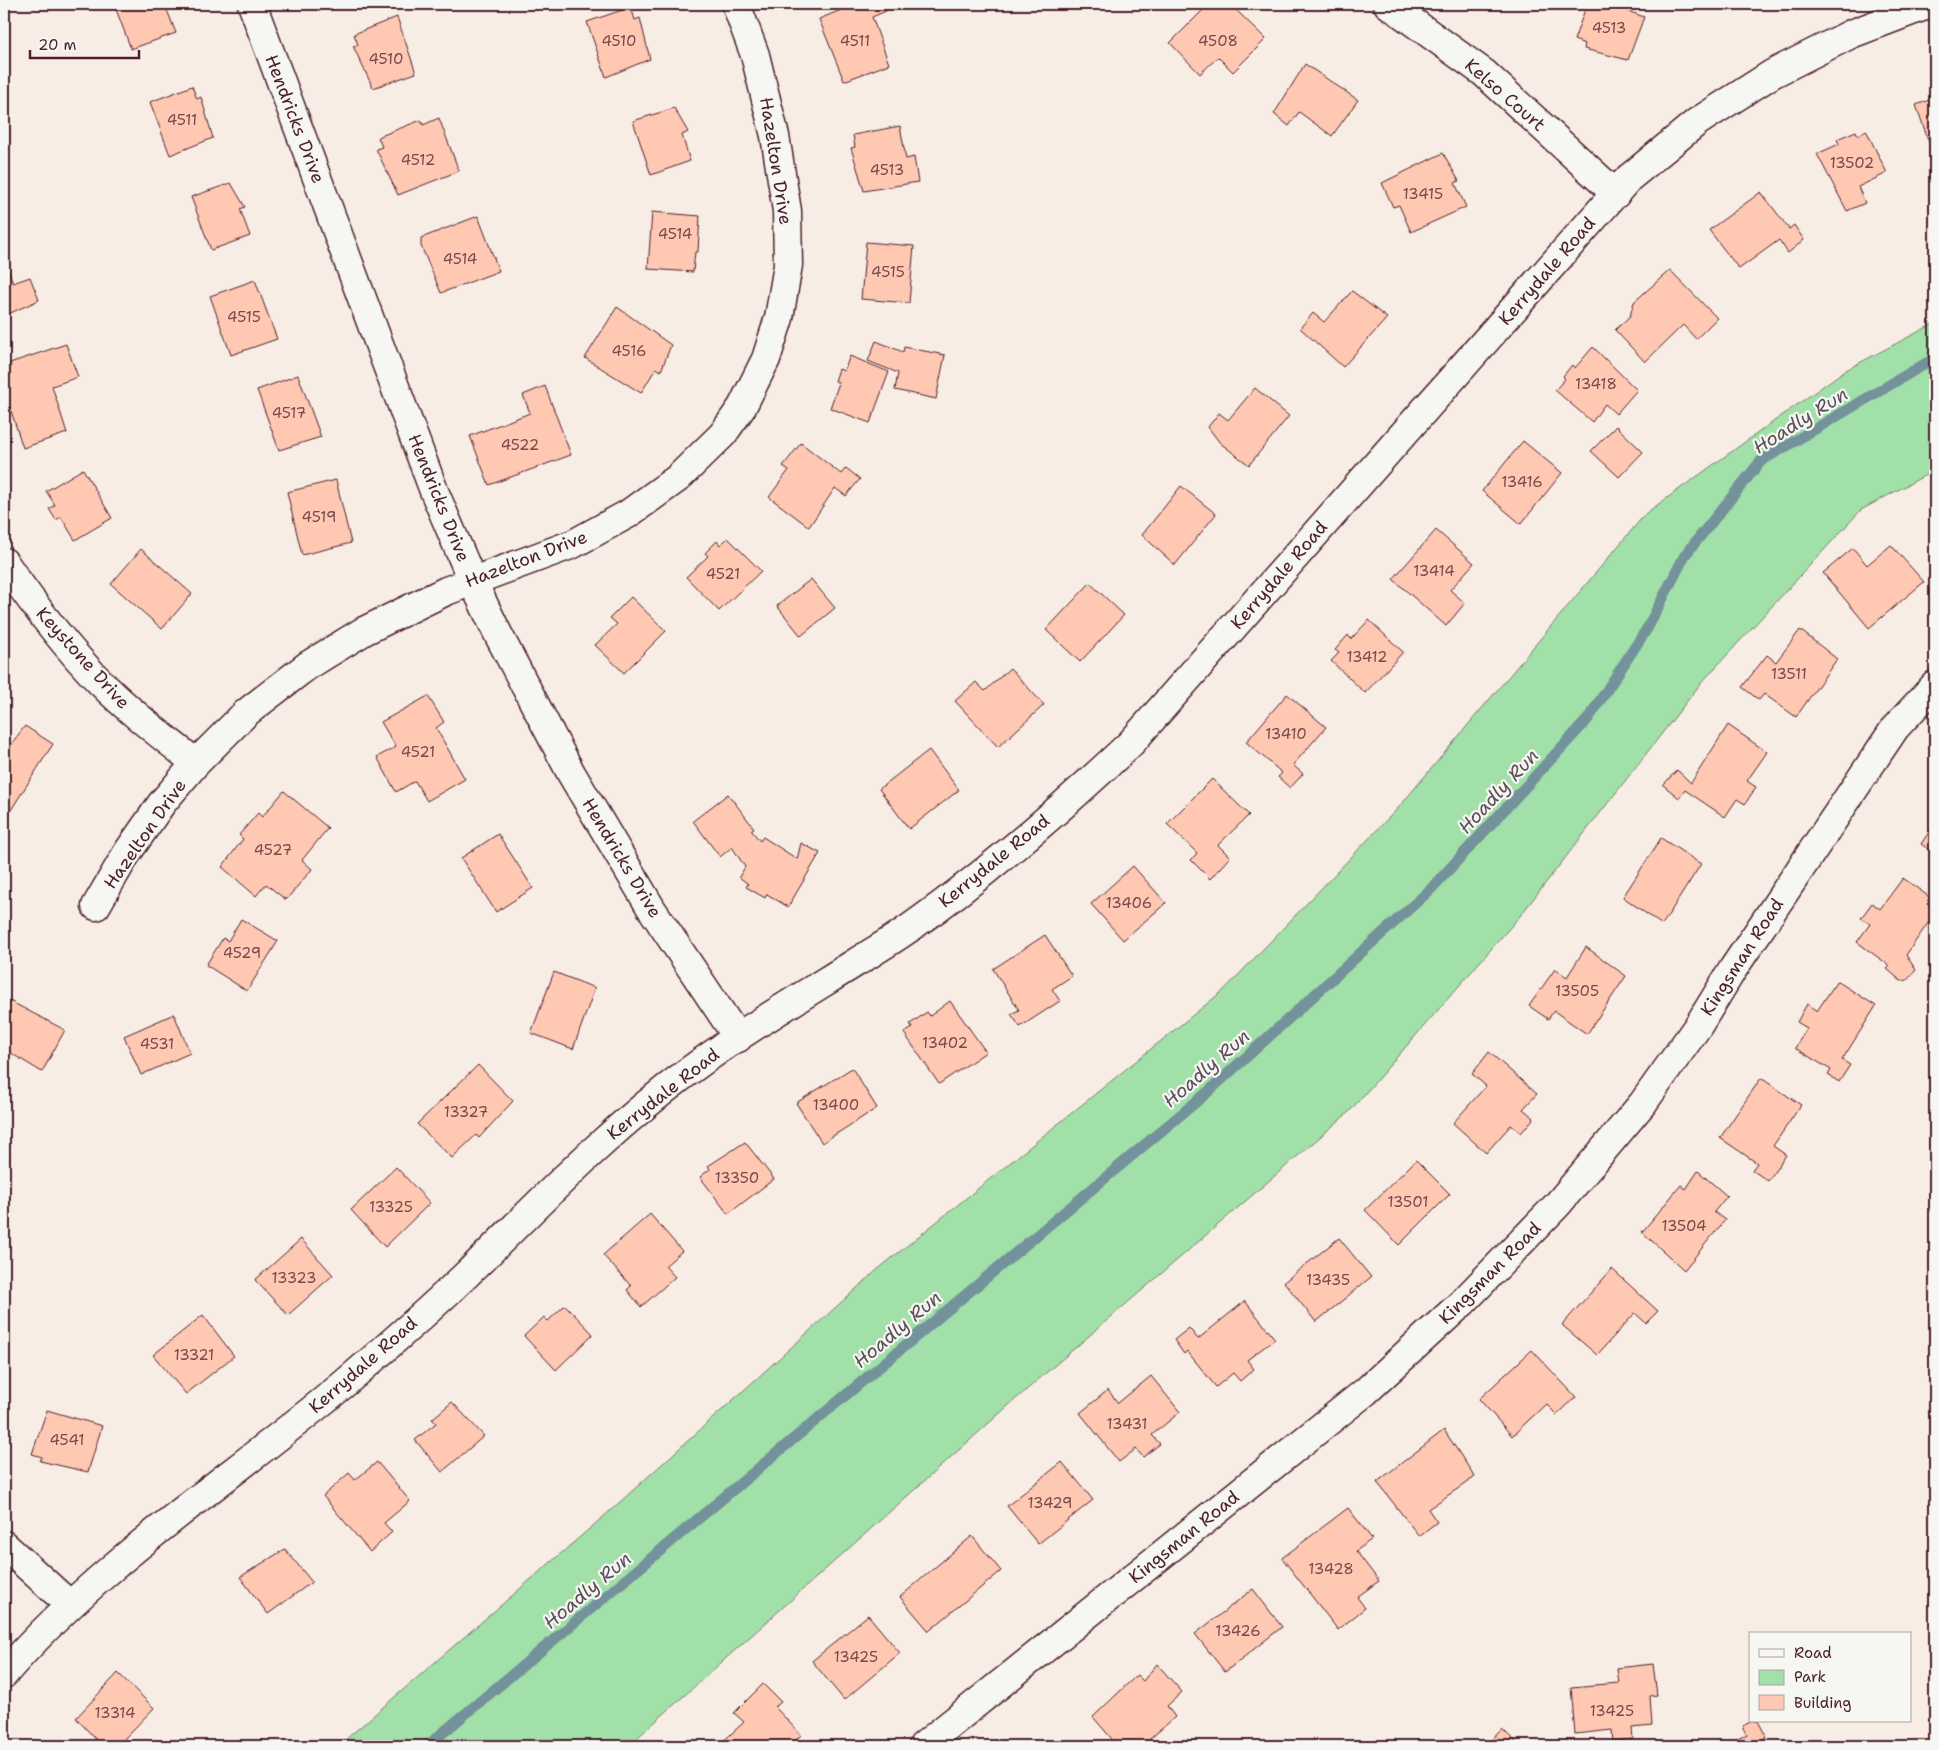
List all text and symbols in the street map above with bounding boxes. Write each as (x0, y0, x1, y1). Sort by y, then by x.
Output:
house number: 4513 (1592, 18, 1626, 38)
scale bar (30, 28, 139, 60)
house number: 4510 (602, 31, 636, 51)
house number: 4511 (840, 31, 870, 51)
house number: 4508 (1198, 31, 1238, 51)
text: 20 m (38, 35, 77, 55)
house number: 4510 (369, 49, 403, 69)
street label: Hendricks Drive (259, 51, 331, 187)
street label: Kelso Court (1460, 53, 1551, 137)
street label: Hazelton Drive (754, 95, 798, 227)
house number: 4511 (167, 110, 197, 130)
house number: 4512 (401, 150, 435, 170)
house number: 13502 (1830, 153, 1874, 173)
house number: 4513 (870, 160, 904, 180)
house number: 13415 (1403, 184, 1443, 204)
street label: Kerrydale Road (1493, 212, 1601, 330)
house number: 4514 (658, 224, 692, 244)
house number: 4514 (443, 249, 477, 269)
house number: 4515 (871, 262, 905, 282)
house number: 4515 (227, 307, 261, 327)
house number: 4516 (612, 341, 646, 361)
house number: 13418 (1575, 374, 1617, 394)
water label: Hoadly Run (1748, 381, 1852, 460)
house number: 4517 (272, 403, 306, 423)
street label: Hendricks Drive (402, 430, 476, 566)
house number: 4522 (501, 435, 539, 455)
house number: 13416 (1501, 472, 1543, 492)
house number: 4519 (302, 507, 336, 527)
street label: Kerrydale Road (1225, 516, 1333, 634)
street label: Hazelton Drive (461, 525, 591, 593)
house number: 13414 (1413, 561, 1455, 581)
house number: 4521 (706, 564, 740, 584)
street label: Keystone Drive (31, 602, 135, 714)
house number: 13412 (1346, 647, 1388, 667)
house number: 13511 (1771, 664, 1807, 684)
house number: 13410 (1265, 724, 1307, 744)
house number: 4521 (401, 742, 435, 762)
water label: Hoadly Run (1453, 744, 1544, 839)
street label: Hazelton Drive (98, 774, 192, 894)
street label: Hendricks Drive (577, 794, 667, 922)
street label: Kerrydale Road (933, 809, 1055, 913)
house number: 4527 (254, 840, 292, 860)
house number: 13406 (1106, 893, 1152, 913)
street label: Kingsman Road (1695, 894, 1789, 1020)
house number: 4529 (223, 943, 261, 963)
house number: 13505 (1555, 981, 1599, 1001)
water label: Hoadly Run (1158, 1024, 1255, 1113)
house number: 13402 (922, 1033, 968, 1053)
house number: 4531 (140, 1034, 174, 1054)
street label: Kerrydale Road (602, 1043, 724, 1145)
house number: 13400 (813, 1095, 859, 1115)
house number: 13327 (444, 1102, 488, 1122)
house number: 13350 (715, 1168, 759, 1188)
house number: 13501 (1388, 1192, 1428, 1212)
house number: 13325 (369, 1197, 413, 1217)
house number: 13504 (1661, 1216, 1707, 1236)
street label: Kingsman Road (1434, 1217, 1546, 1329)
house number: 13323 (272, 1268, 316, 1288)
house number: 13435 (1306, 1270, 1350, 1290)
water label: Hoadly Run (848, 1285, 947, 1374)
street label: Kerrydale Road (304, 1311, 422, 1419)
house number: 13321 (174, 1345, 214, 1365)
house number: 13431 (1107, 1414, 1147, 1434)
house number: 4541 (50, 1430, 84, 1450)
street label: Kingsman Road (1124, 1485, 1244, 1589)
house number: 13429 (1027, 1493, 1073, 1513)
water label: Hoadly Run (538, 1546, 637, 1635)
house number: 13428 (1308, 1559, 1354, 1579)
house number: 13426 (1215, 1621, 1261, 1641)
legend (1749, 1632, 1912, 1722)
text: Road (1794, 1643, 1832, 1663)
house number: 13425 (834, 1647, 878, 1667)
text: Park (1794, 1667, 1826, 1687)
text: Building (1794, 1693, 1851, 1713)
house number: 13425 (1590, 1701, 1634, 1721)
house number: 13314 (95, 1703, 135, 1723)

